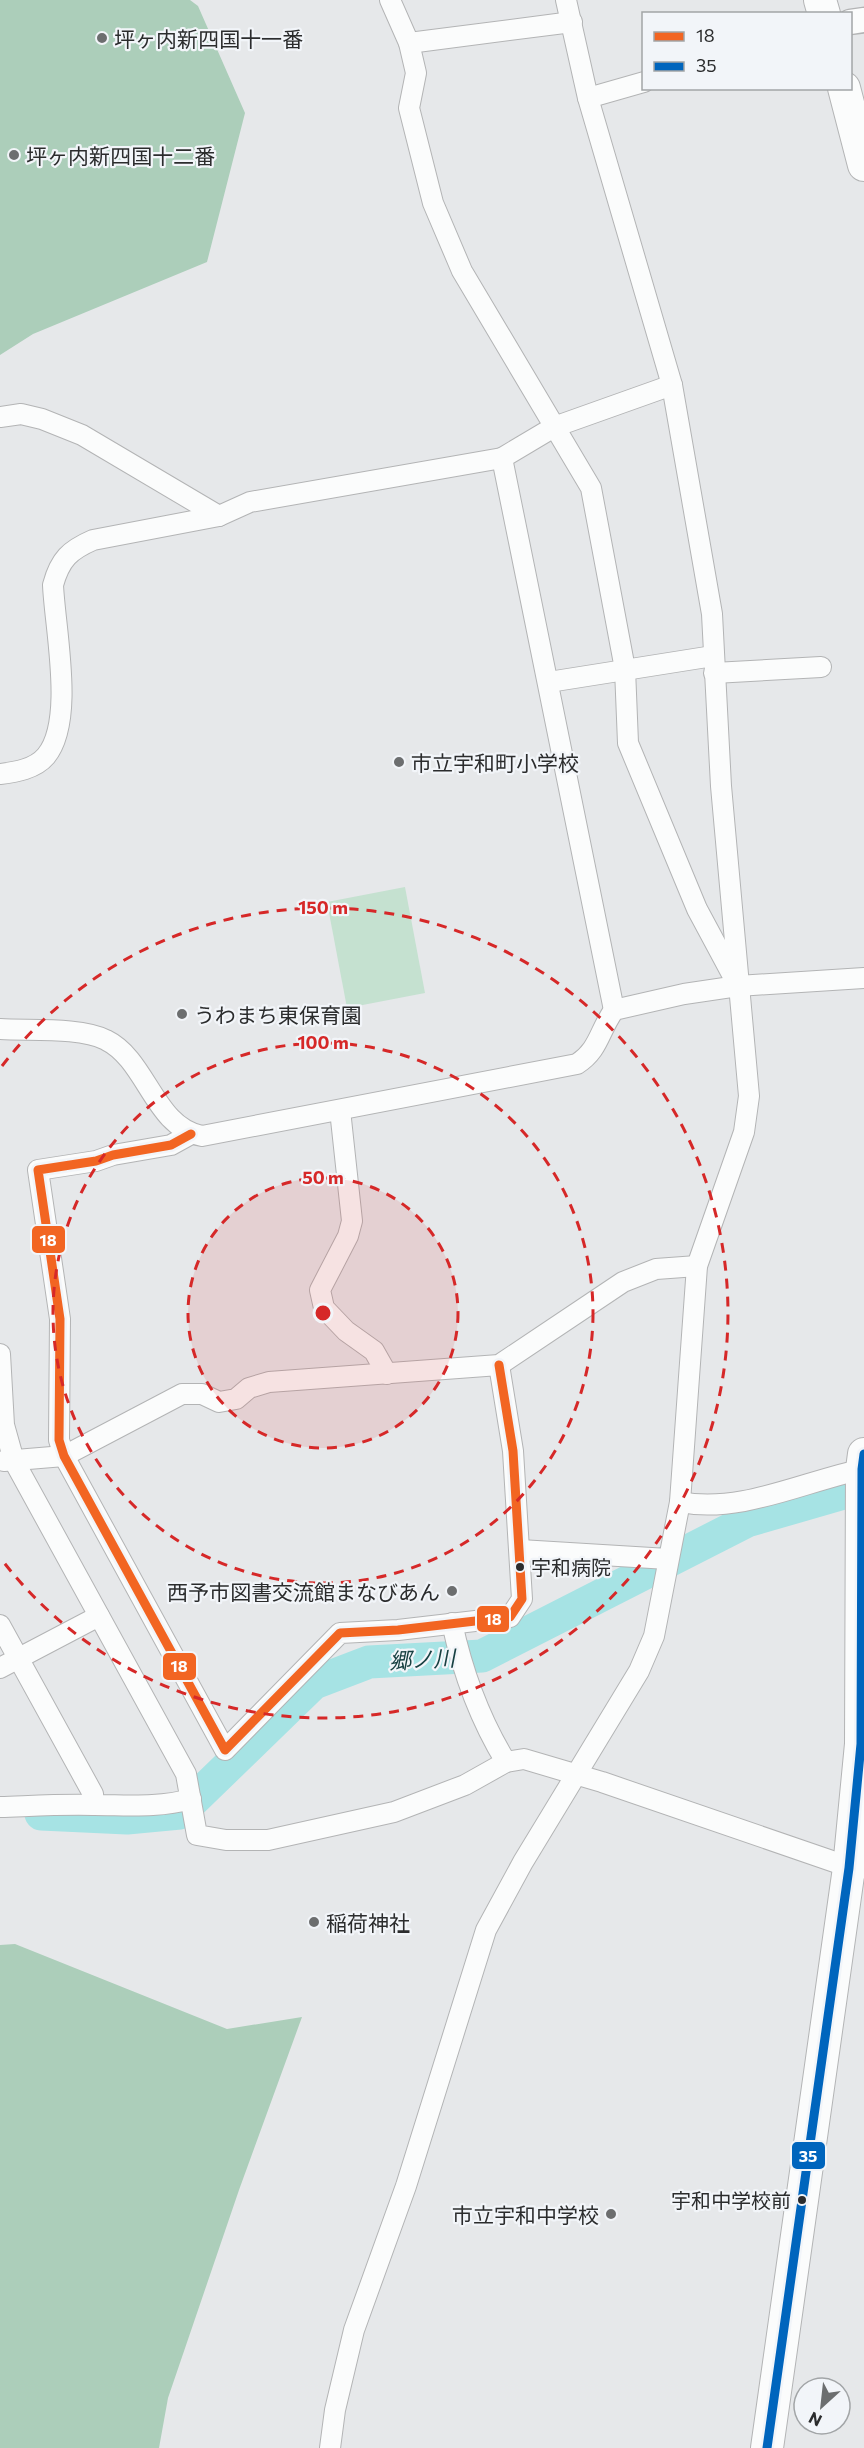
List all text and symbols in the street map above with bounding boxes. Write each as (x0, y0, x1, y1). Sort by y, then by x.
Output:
legend (642, 12, 852, 90)
text: 18 (696, 24, 715, 46)
place label: 坪ヶ内新四国十一番 (114, 26, 303, 51)
marker: 坪ヶ内新四国十一番 (95, 31, 109, 45)
text: 35 (696, 54, 717, 76)
place label: 坪ヶ内新四国十二番 (26, 143, 215, 168)
marker: 坪ヶ内新四国十二番 (7, 148, 21, 162)
place label: 市立宇和町小学校 (411, 750, 579, 775)
marker: 市立宇和町小学校 (392, 755, 406, 769)
text: 150 m (298, 896, 348, 918)
place label: うわまち東保育園 (194, 1002, 362, 1027)
marker: うわまち東保育園 (175, 1007, 189, 1021)
text: 100 m (297, 1031, 349, 1053)
text: 50 m (302, 1166, 344, 1188)
line badge: 18 (31, 1225, 66, 1254)
text: 18 (39, 1230, 57, 1249)
centre of rings (313, 1303, 333, 1323)
place label: 宇和病院 (531, 1555, 611, 1579)
marker: 宇和病院 (514, 1561, 526, 1573)
place label: 西予市図書交流館まなびあん (167, 1579, 440, 1604)
marker: 西予市図書交流館まなびあん (445, 1584, 459, 1598)
line badge: 18 (476, 1605, 510, 1633)
text: 18 (484, 1609, 502, 1628)
water label: 郷ノ川 (388, 1644, 458, 1674)
line badge: 18 (162, 1652, 197, 1681)
text: 18 (170, 1656, 188, 1675)
place label: 稲荷神社 (326, 1910, 410, 1935)
marker: 稲荷神社 (307, 1915, 321, 1929)
line badge: 35 (791, 2141, 826, 2170)
text: 35 (799, 2146, 817, 2165)
place label: 宇和中学校前 (671, 2188, 791, 2212)
marker: 宇和中学校前 (796, 2194, 808, 2206)
place label: 市立宇和中学校 (452, 2202, 599, 2227)
marker: 市立宇和中学校 (604, 2207, 618, 2221)
north arrow (792, 2376, 852, 2436)
text: N (805, 2409, 825, 2431)

